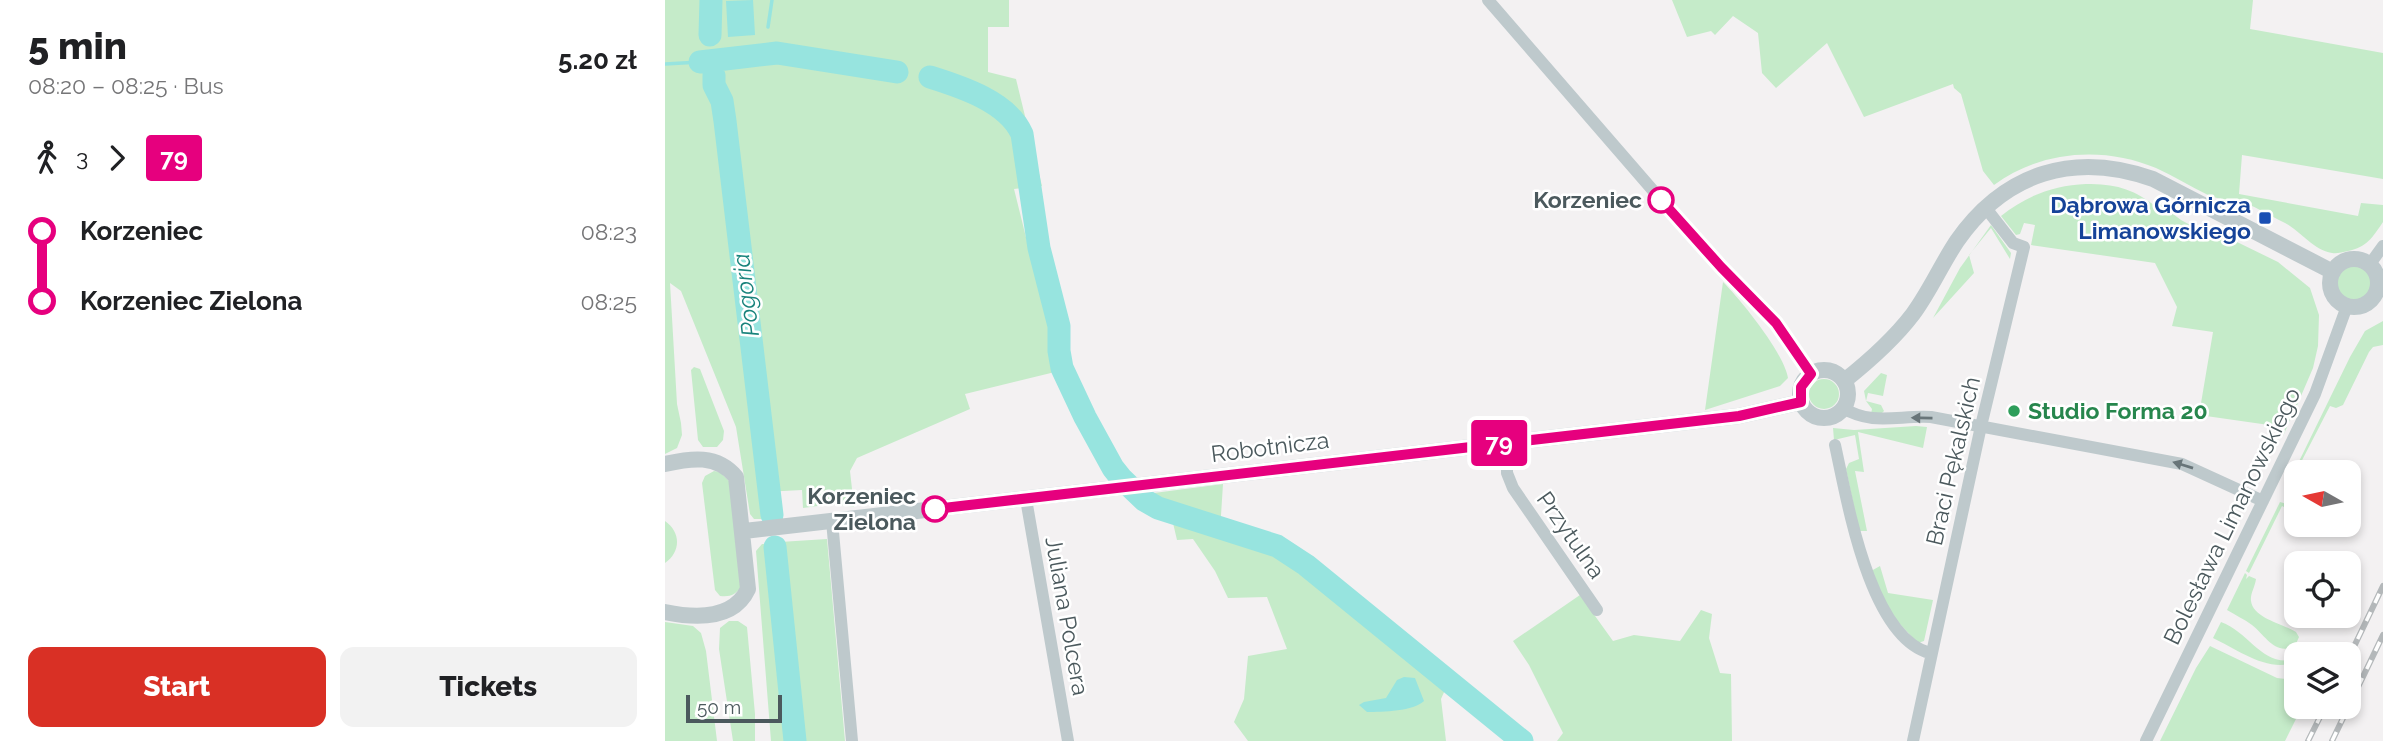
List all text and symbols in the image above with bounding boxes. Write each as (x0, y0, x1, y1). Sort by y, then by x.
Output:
text: 5 min (28, 23, 127, 68)
text: 5.20 zł (558, 45, 637, 75)
text: 08:20 – 08:25 · Bus (28, 72, 224, 99)
icon: walk (28, 139, 66, 177)
icon: forward (98, 139, 136, 177)
text: 79 (160, 143, 188, 172)
text: 3 (76, 144, 88, 171)
place label: Korzeniec (1533, 186, 1642, 213)
marker: Korzeniec (1648, 187, 1674, 213)
place label: Dąbrowa Górnicza Limanowskiego (2050, 191, 2251, 244)
marker: Dąbrowa Górnicza Limanowskiego (2257, 210, 2273, 226)
text: Korzeniec (80, 216, 203, 246)
text: 08:23 (581, 218, 637, 245)
water label: Pogoria (726, 252, 765, 338)
text: Korzeniec Zielona (80, 286, 302, 316)
text: 08:25 (580, 288, 637, 315)
street label: Braci Pękalskich (1920, 374, 1985, 548)
street label: Bolesława Limanowskiego (2158, 383, 2306, 649)
place label: Studio Forma 20 (2028, 397, 2208, 424)
marker: Studio Forma 20 (2006, 403, 2022, 419)
one-way arrow (1911, 412, 1933, 424)
line badge: 79 (1467, 420, 1531, 466)
street label: Robotnicza (1209, 426, 1330, 467)
text: 79 (1485, 428, 1513, 457)
one-way arrow (2172, 459, 2193, 470)
north arrow (2284, 460, 2361, 537)
map controls (2284, 460, 2361, 719)
place label: Korzeniec Zielona (807, 482, 916, 535)
street label: Przytulna (1532, 486, 1611, 583)
marker: Korzeniec Zielona (922, 496, 948, 522)
street label: Juliana Polcera (1040, 534, 1095, 697)
button: locate (2284, 551, 2361, 628)
button: layers (2284, 642, 2361, 719)
button: Start (28, 647, 326, 727)
button: Tickets (340, 647, 637, 727)
scale bar (686, 692, 782, 724)
text: 50 m (697, 696, 741, 718)

